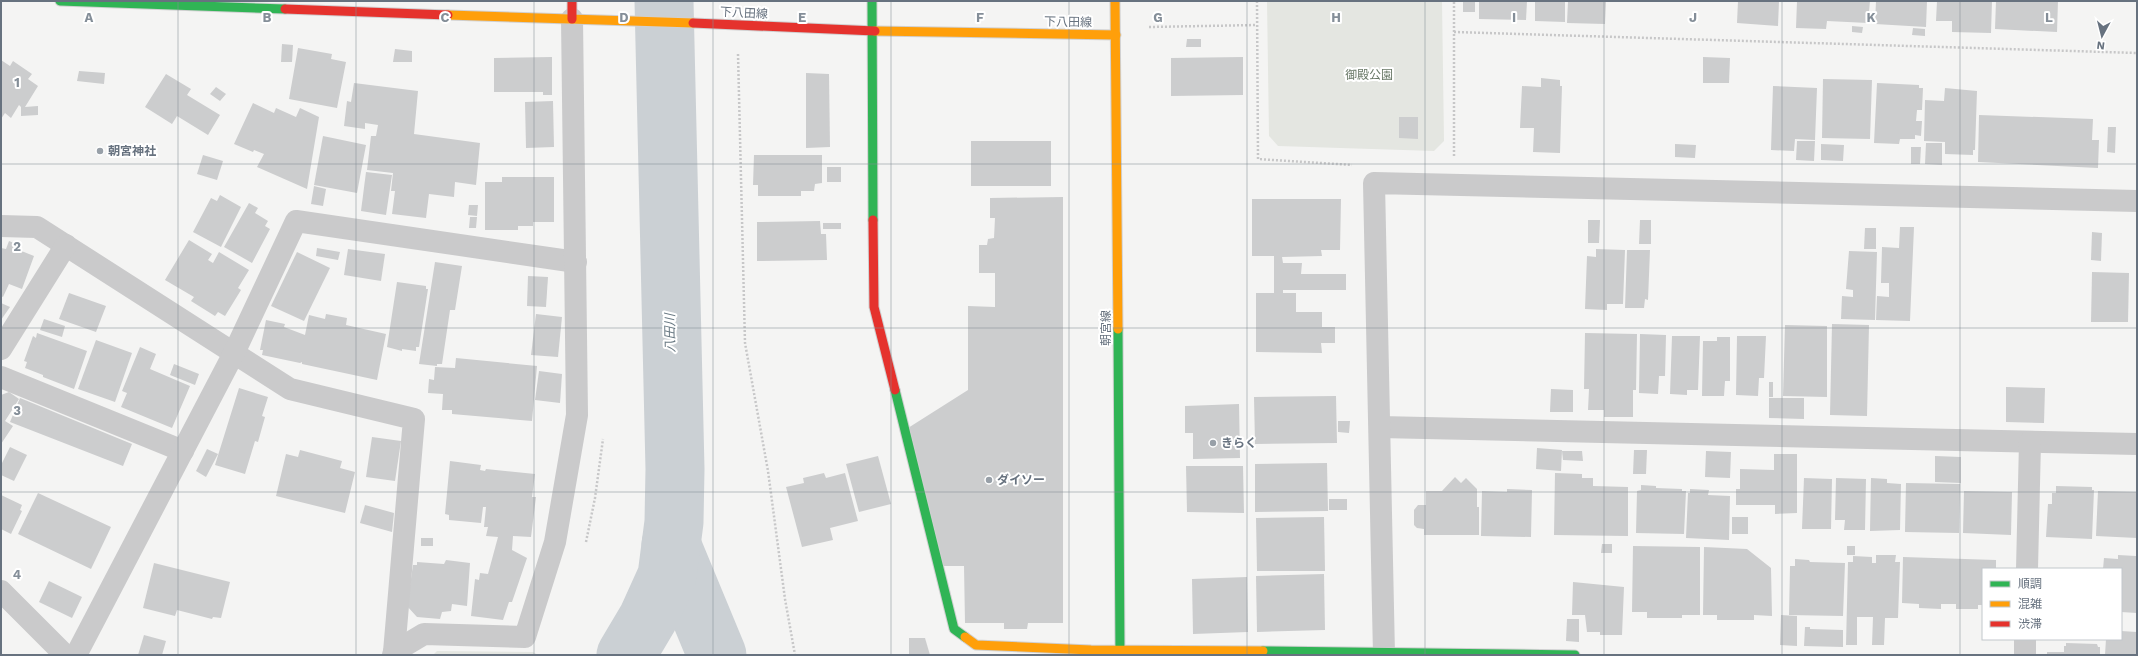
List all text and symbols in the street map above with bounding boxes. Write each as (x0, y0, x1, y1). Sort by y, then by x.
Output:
street label: 下八田線 (720, 5, 768, 21)
text: A (85, 10, 94, 25)
text: B (263, 10, 272, 25)
text: C (441, 10, 450, 25)
text: D (619, 10, 629, 25)
text: E (798, 10, 806, 25)
text: F (976, 10, 984, 25)
text: G (1153, 10, 1163, 25)
text: H (1331, 10, 1341, 25)
text: I (1512, 10, 1516, 25)
text: J (1689, 10, 1697, 25)
text: K (1866, 10, 1876, 25)
text: L (2045, 10, 2053, 25)
street label: 下八田線 (1044, 15, 1092, 29)
north arrow (2082, 16, 2122, 56)
text: N (2096, 38, 2106, 52)
park label: 御殿公園 (1345, 68, 1393, 82)
text: 1 (14, 75, 20, 90)
place label: 朝宮神社 (108, 144, 156, 158)
marker: 朝宮神社 (95, 146, 105, 156)
text: 2 (13, 239, 21, 254)
street label: 朝宮線 (1099, 310, 1113, 346)
water label: 八田川 (662, 311, 678, 353)
text: 3 (13, 403, 21, 418)
place label: きらく (1221, 436, 1257, 450)
marker: きらく (1208, 438, 1218, 448)
place label: ダイソー (997, 473, 1045, 487)
marker: ダイソー (984, 475, 994, 485)
text: 4 (13, 567, 22, 582)
legend (1982, 568, 2122, 640)
text: 順調 (2018, 577, 2042, 591)
text: 混雑 (2018, 597, 2042, 611)
text: 渋滞 (2018, 617, 2042, 631)

